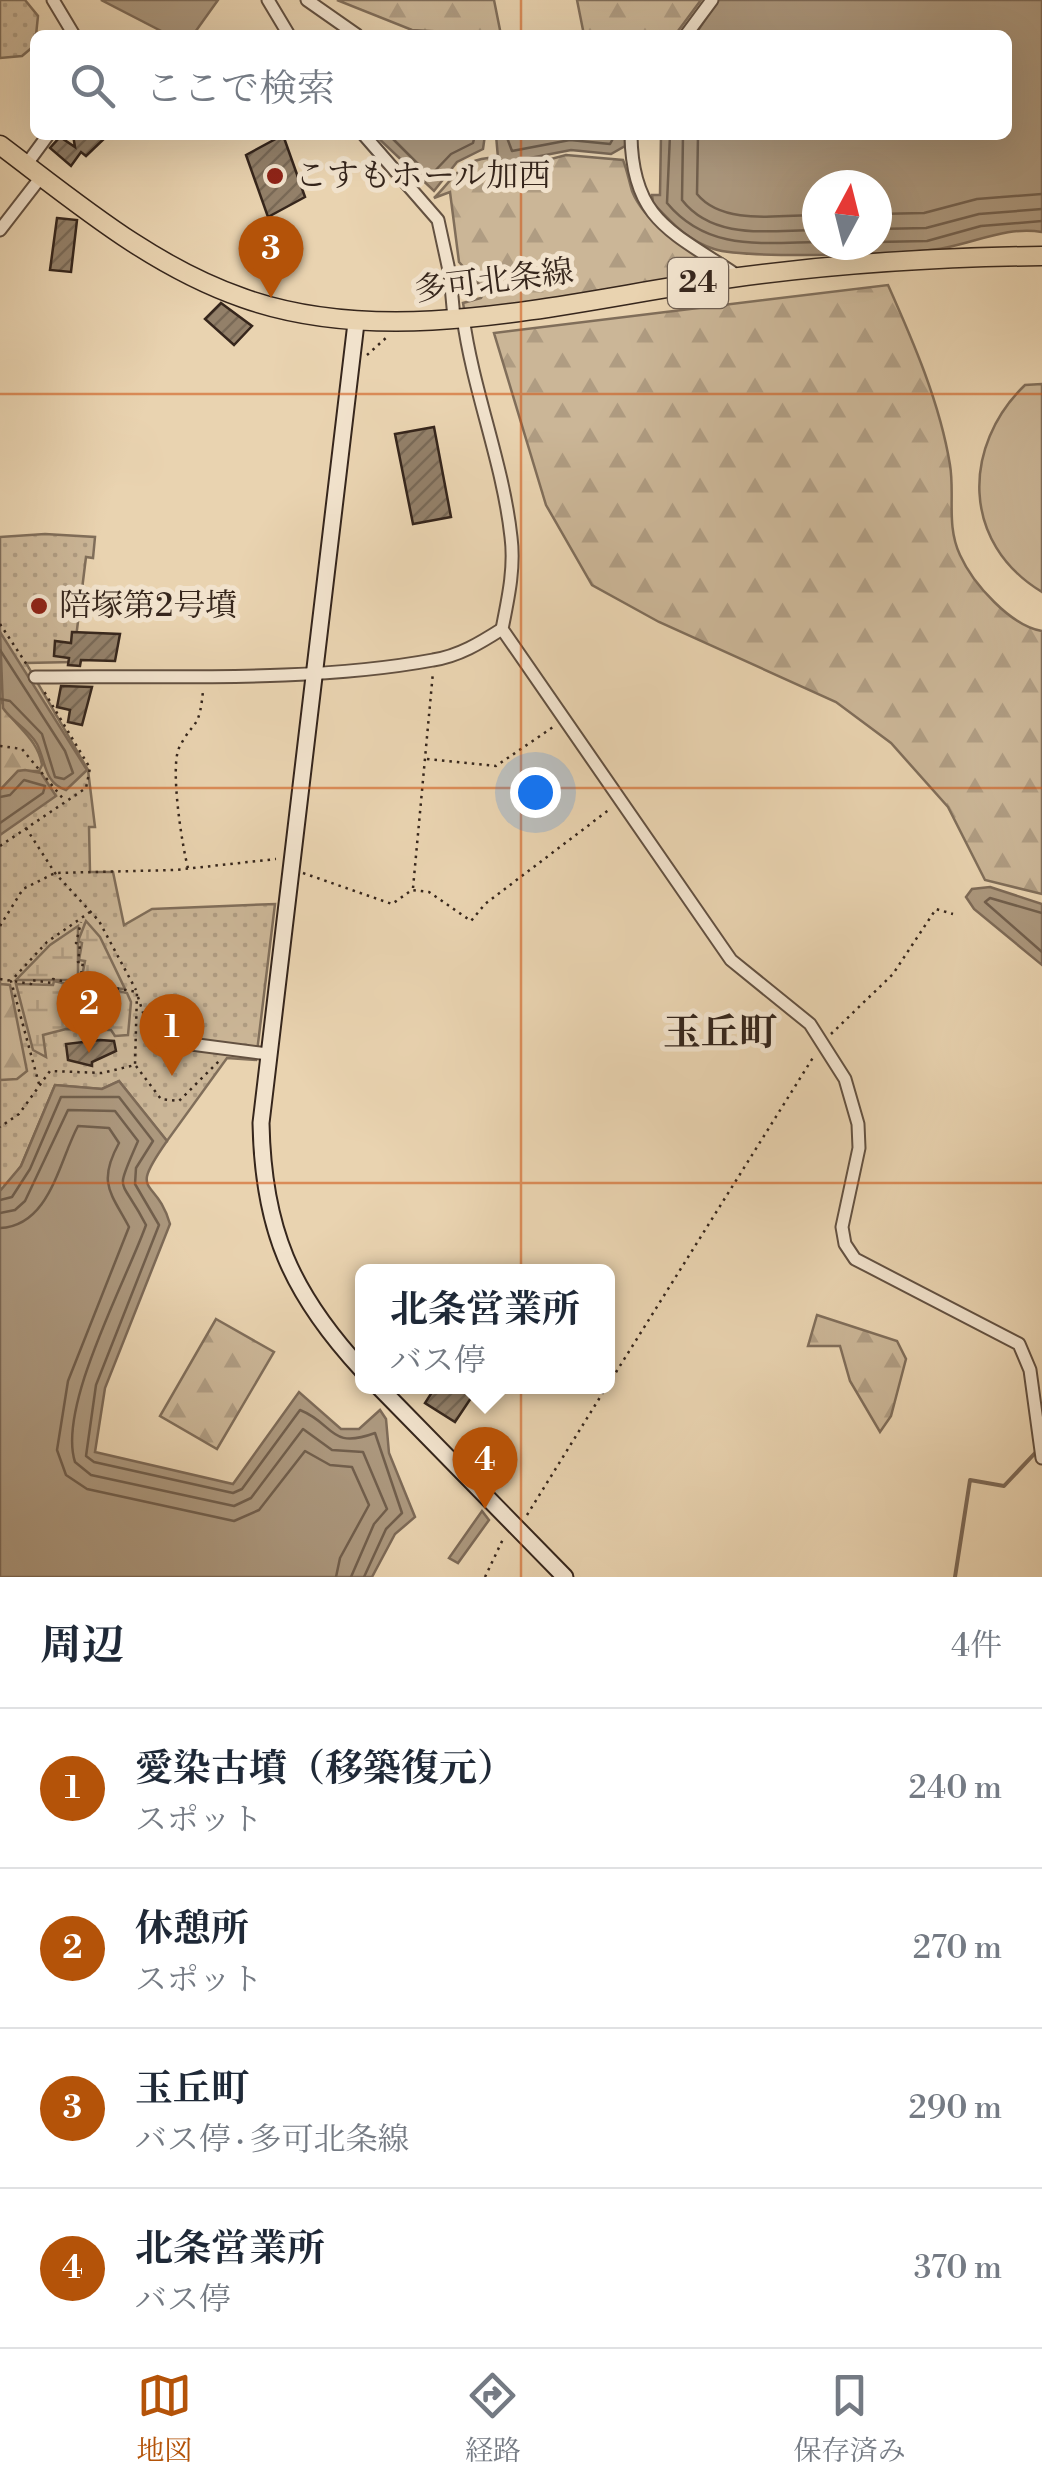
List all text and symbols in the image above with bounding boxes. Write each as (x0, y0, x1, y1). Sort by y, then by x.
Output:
search box (30, 30, 1012, 140)
icon: search (65, 58, 120, 113)
text: ここで検索 (145, 66, 335, 113)
place label: こすもホール加西 (295, 156, 550, 196)
marker: こすもホール加西 (264, 165, 286, 187)
north arrow (802, 170, 892, 260)
pin: 3 (238, 216, 304, 298)
street label: 多可北条線 (412, 251, 576, 311)
road number: 24 (668, 258, 728, 308)
place label: 陪塚第2号墳 (59, 586, 237, 626)
marker: 陪塚第2号墳 (28, 595, 50, 617)
your location (510, 767, 561, 818)
pin: 2 (56, 970, 122, 1053)
pin: 1 (140, 994, 204, 1076)
district label: 玉丘町 (663, 1010, 777, 1057)
popup (355, 1264, 615, 1394)
text: 北条営業所 (390, 1287, 580, 1334)
text: バス停 (390, 1341, 486, 1381)
pin: 4 (452, 1426, 518, 1509)
text: 周辺 (40, 1620, 124, 1673)
text: 4件 (951, 1626, 1002, 1666)
text: 愛染古墳（移築復元） (135, 1746, 515, 1793)
text: 1 (65, 1768, 80, 1808)
text: 240 m (909, 1768, 1002, 1808)
text: スポット (135, 1800, 263, 1840)
text: 休憩所 (135, 1906, 249, 1953)
text: 2 (62, 1928, 83, 1968)
text: 270 m (913, 1928, 1002, 1968)
text: スポット (135, 1960, 263, 2000)
text: 玉丘町 (135, 2066, 249, 2113)
text: 3 (63, 2088, 82, 2128)
text: 290 m (909, 2088, 1002, 2128)
text: バス停 · 多可北条線 (135, 2120, 410, 2160)
text: 北条営業所 (135, 2226, 325, 2273)
text: 4 (62, 2248, 83, 2288)
text: 370 m (914, 2248, 1002, 2288)
text: バス停 (135, 2280, 231, 2320)
tab: 地図 (136, 2368, 192, 2469)
tab: 経路 (465, 2368, 521, 2469)
tab: 保存済み (794, 2368, 906, 2469)

